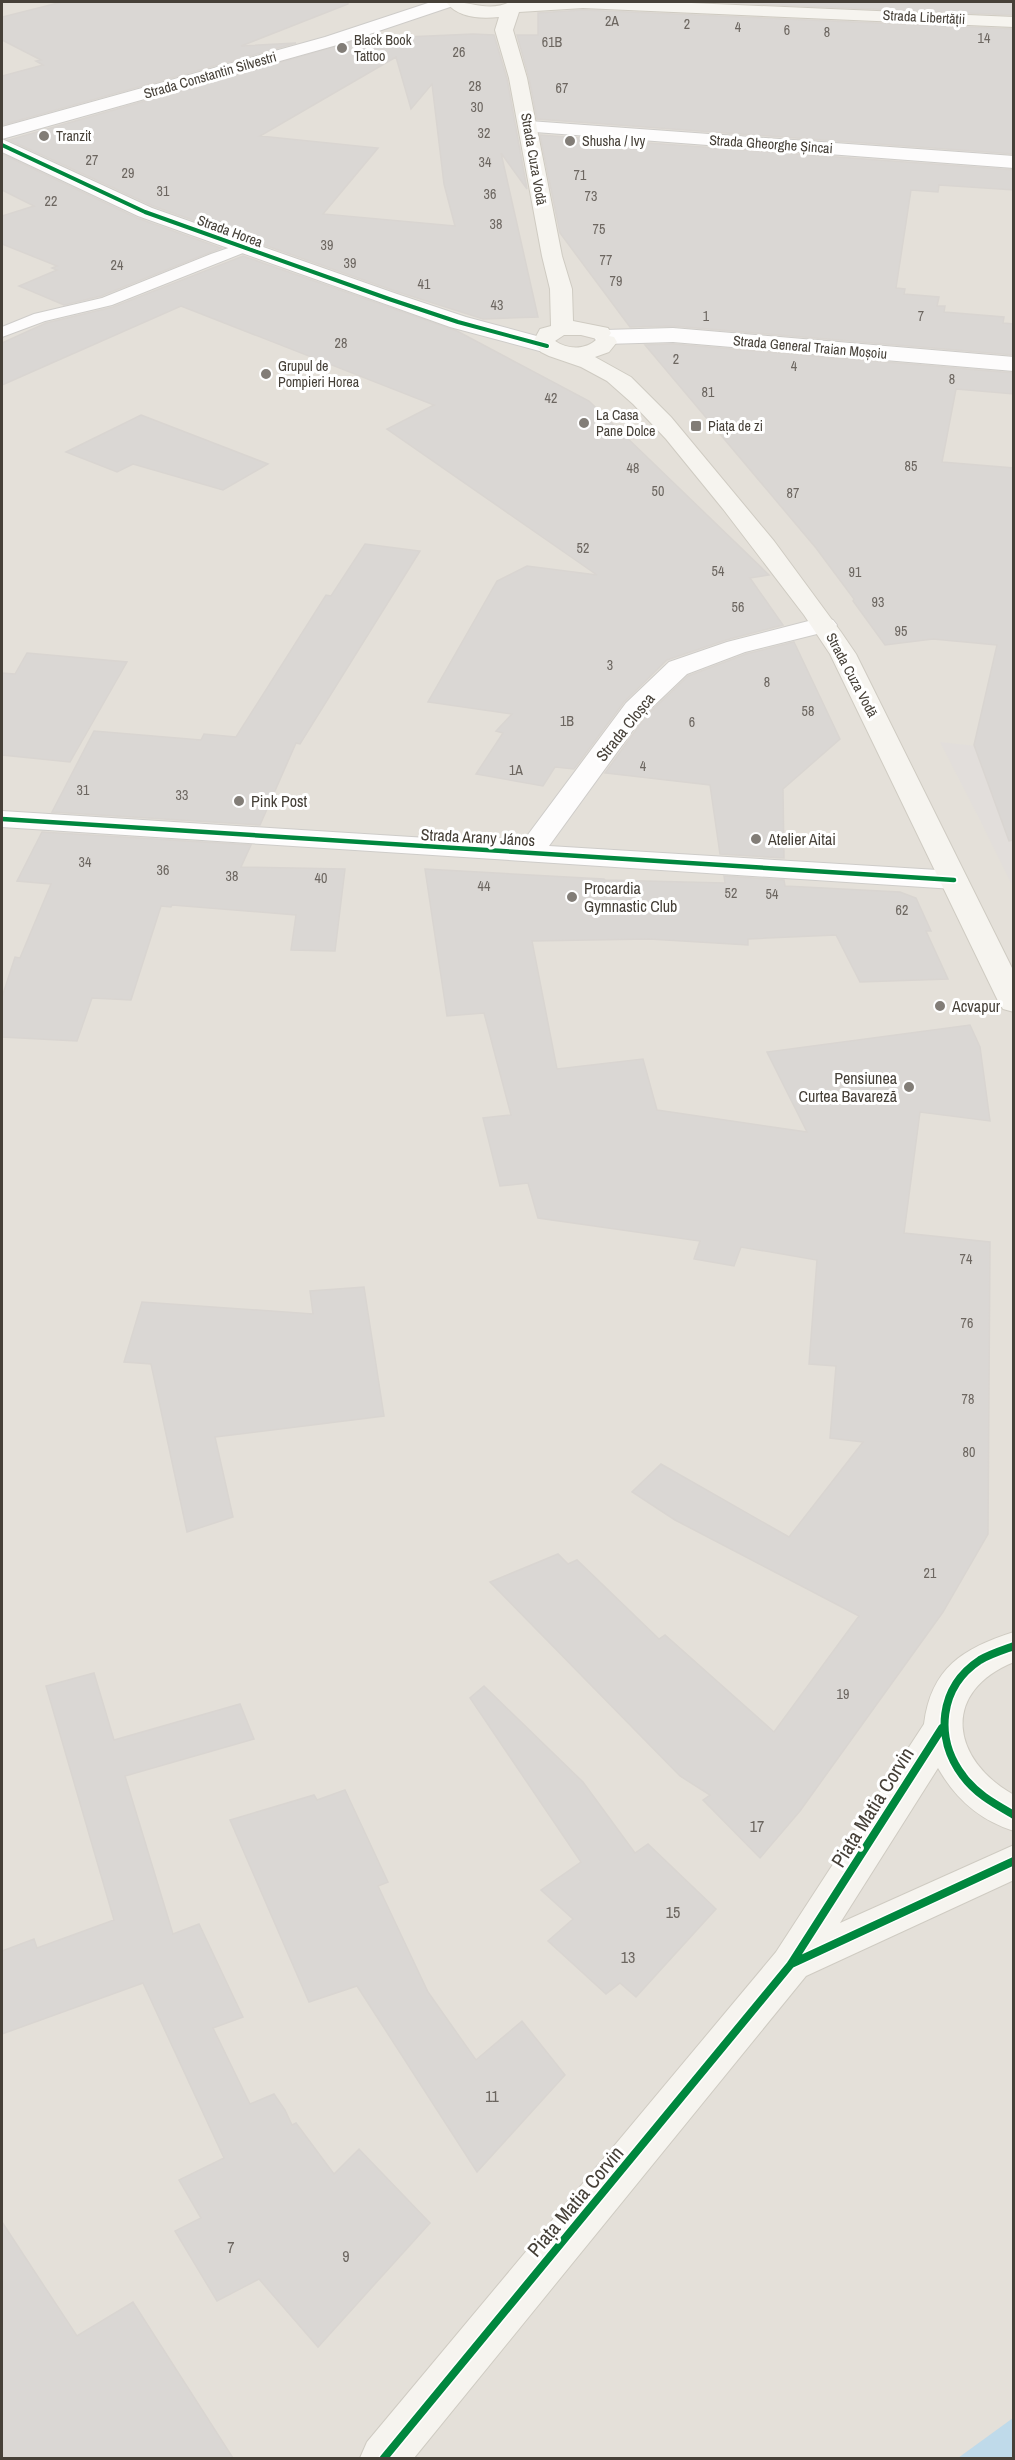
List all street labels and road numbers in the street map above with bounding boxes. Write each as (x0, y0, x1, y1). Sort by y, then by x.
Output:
street label: Strada Libertății (882, 6, 966, 28)
street label: Strada Constantin Silvestri (142, 47, 278, 103)
street label: Strada Cuza Vodă (517, 112, 551, 207)
street label: Strada Gheorghe Șincai (709, 131, 833, 157)
street label: Strada Horea (195, 211, 266, 251)
street label: Strada General Traian Moșoiu (732, 331, 888, 363)
street label: Strada Cuza Vodă (822, 630, 882, 721)
street label: Strada Cloșca (591, 688, 660, 766)
street label: Strada Arany János (420, 823, 536, 851)
street label: Piața Matia Corvin (824, 1742, 920, 1872)
street label: Piața Matia Corvin (521, 2140, 629, 2262)

